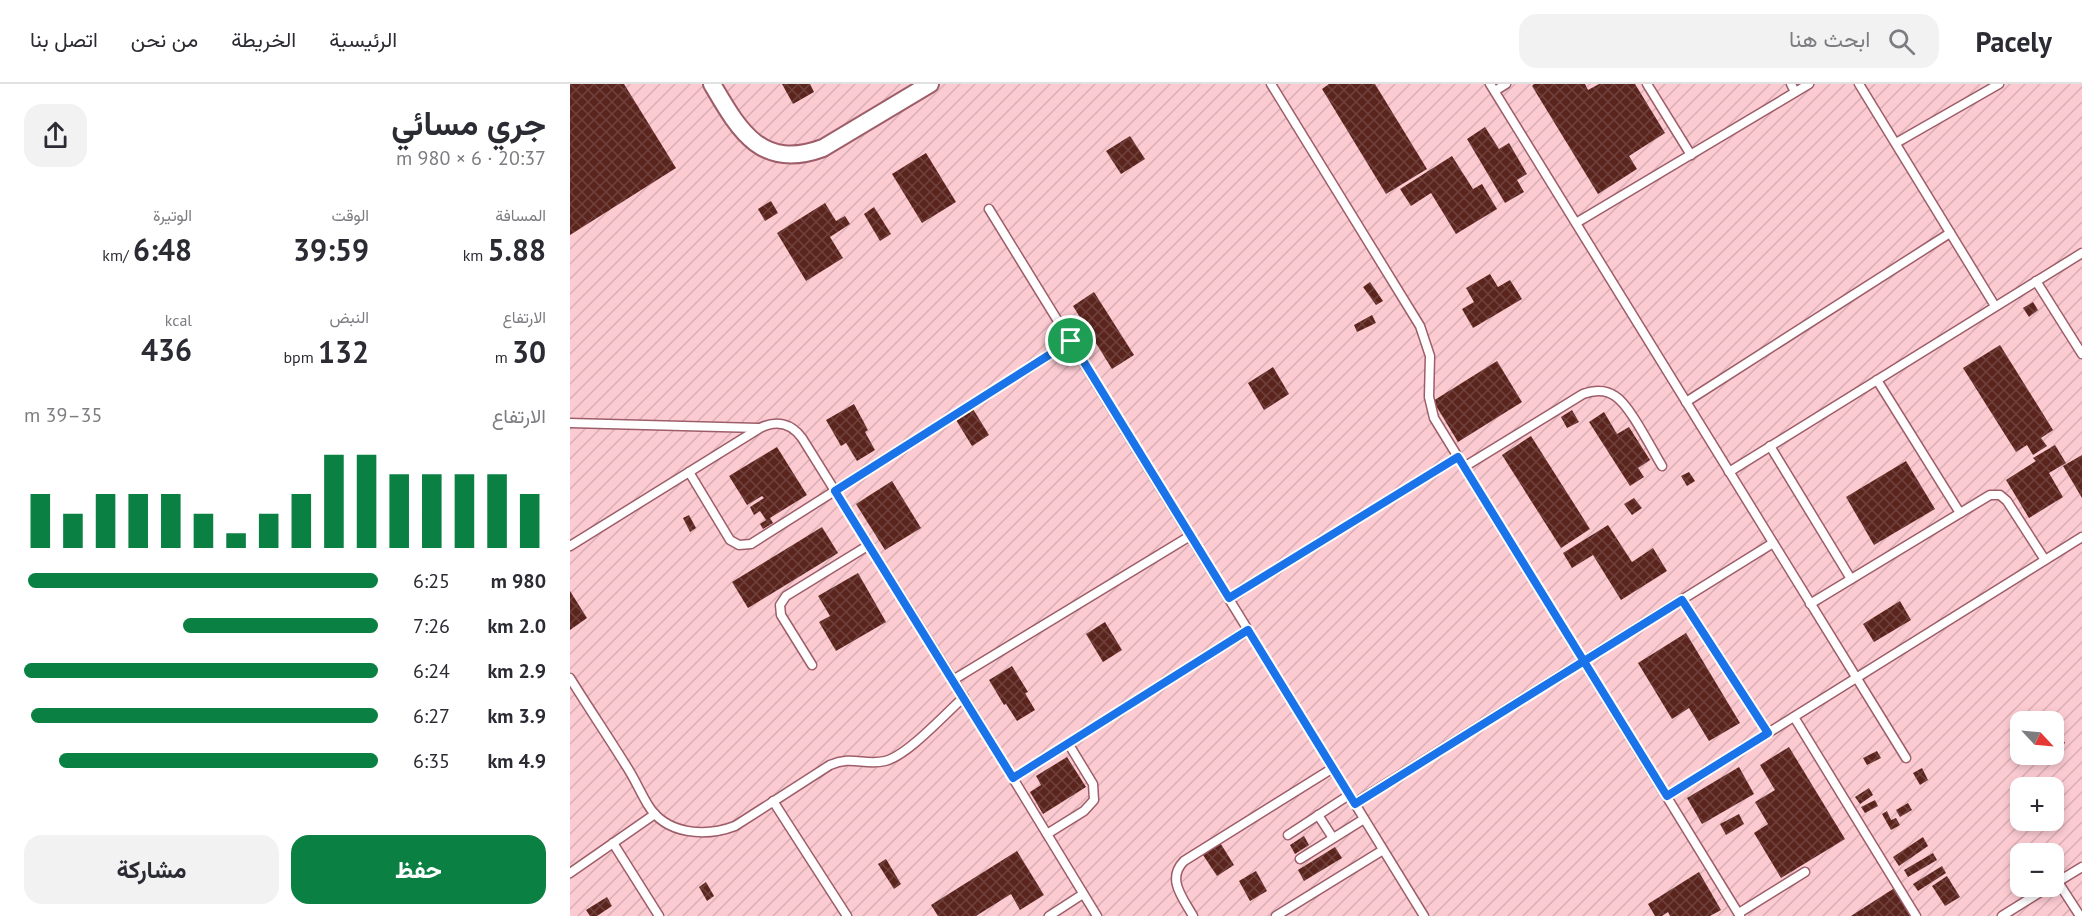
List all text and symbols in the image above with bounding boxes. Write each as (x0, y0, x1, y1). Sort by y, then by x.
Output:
search box (1519, 14, 1939, 68)
text: Pacely (1975, 23, 2052, 60)
text: ابحث هنا (1789, 25, 1870, 53)
icon: search (1885, 25, 1918, 58)
text: اتصل بنا (30, 26, 98, 53)
text: من نحن (131, 26, 198, 53)
text: الخريطة (231, 26, 296, 53)
text: الرئيسية (329, 26, 397, 53)
text: جري مسائي (391, 101, 546, 144)
button: share (24, 104, 87, 167)
text: 20:37 · 6 × 980 m (396, 145, 546, 171)
text: الوتيرة (153, 205, 192, 225)
text: الوقت (331, 205, 369, 225)
text: المسافة (495, 205, 546, 225)
text: 6:48 (133, 230, 192, 269)
text: 39:59 (293, 230, 369, 269)
text: 5.88 (488, 230, 546, 269)
text: /km (102, 245, 133, 265)
text: km (463, 245, 488, 265)
text: النبض (329, 307, 369, 327)
text: الارتفاع (503, 307, 546, 327)
text: kcal (165, 310, 192, 330)
pin (1045, 315, 1096, 366)
icon: arrive (1054, 324, 1087, 357)
text: 436 (141, 330, 192, 369)
text: 132 (318, 332, 369, 371)
text: 30 (512, 332, 546, 371)
text: bpm (283, 347, 318, 367)
text: m (495, 347, 512, 367)
text: 35–39 m (24, 402, 102, 428)
text: الارتفاع (492, 403, 546, 429)
text: 6:25 (413, 568, 450, 594)
text: 980 m (491, 568, 546, 594)
text: 7:26 (413, 613, 450, 639)
text: 2.0 km (487, 613, 546, 639)
text: 6:24 (413, 658, 450, 684)
text: 2.9 km (487, 658, 546, 684)
text: 6:27 (413, 703, 450, 729)
text: 3.9 km (487, 703, 546, 729)
north arrow (2010, 711, 2064, 765)
map controls (2010, 711, 2064, 897)
text: 6:35 (413, 748, 450, 774)
text: 4.9 km (487, 748, 546, 774)
button: + (2010, 777, 2064, 831)
button: مشاركة (24, 835, 279, 904)
button: حفظ (291, 835, 546, 904)
button: − (2010, 843, 2064, 897)

